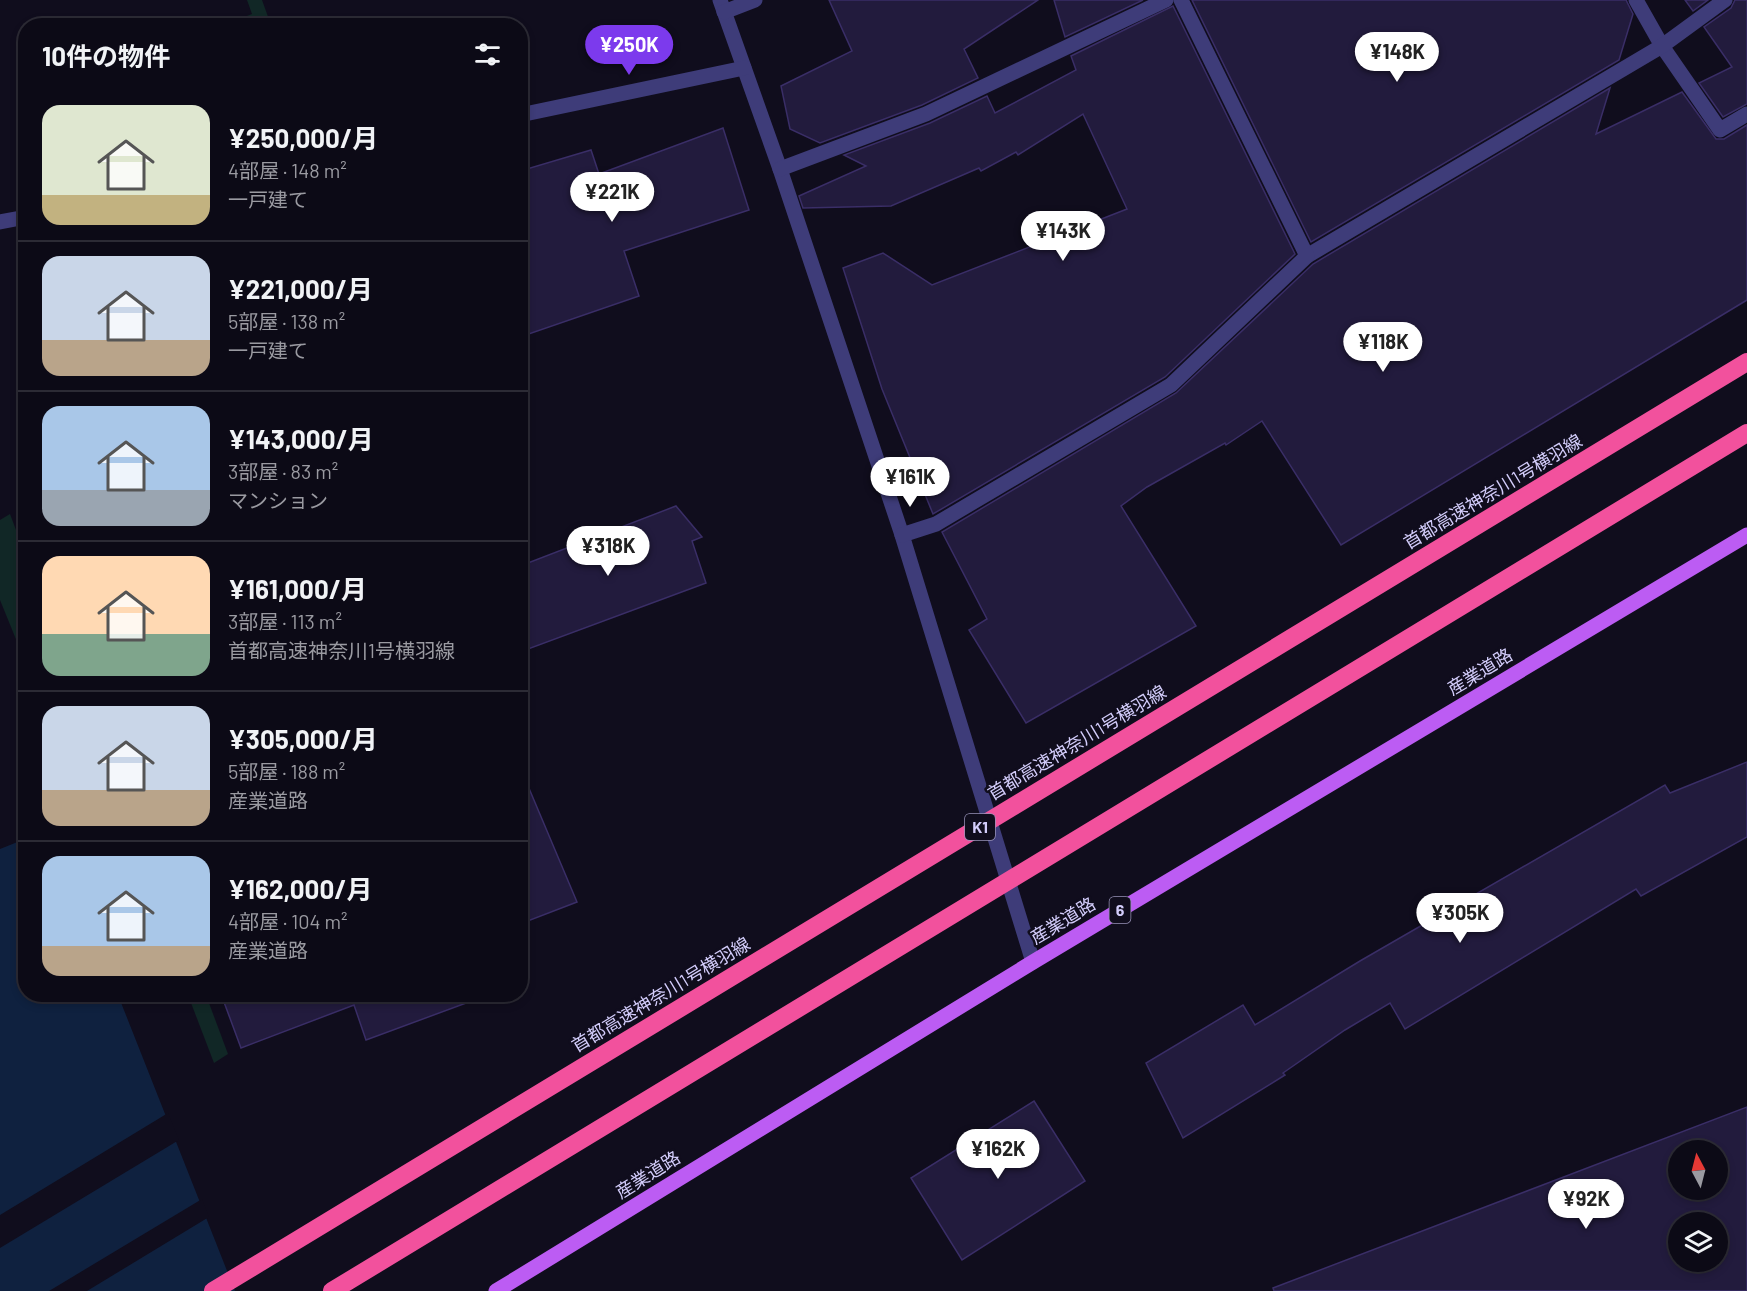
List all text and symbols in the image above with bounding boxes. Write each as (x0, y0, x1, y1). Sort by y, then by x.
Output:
pin: ¥250K (587, 25, 671, 76)
text: ¥250K (599, 32, 659, 56)
pin: ¥148K (1355, 32, 1439, 83)
icon: filters (471, 38, 504, 71)
text: ¥148K (1369, 39, 1425, 63)
text: 10件の物件 (42, 40, 170, 71)
text: ¥250,000/月 (228, 122, 378, 153)
icon: home (90, 129, 162, 201)
text: 4部屋 · 148 m² (228, 158, 347, 182)
pin: ¥221K (570, 172, 654, 223)
text: ¥221K (584, 179, 640, 203)
text: 一戸建て (228, 187, 308, 211)
pin: ¥143K (1021, 211, 1105, 262)
text: ¥143K (1035, 218, 1091, 242)
text: ¥221,000/月 (228, 273, 373, 304)
icon: home (90, 280, 162, 352)
text: 5部屋 · 138 m² (228, 309, 345, 333)
pin: ¥118K (1341, 322, 1425, 373)
text: ¥118K (1357, 329, 1409, 353)
text: 一戸建て (228, 338, 308, 362)
text: ¥143,000/月 (228, 423, 374, 454)
street label: 首都高速神奈川1号横羽線 (1399, 429, 1586, 553)
icon: home (90, 430, 162, 502)
pin: ¥161K (868, 457, 952, 508)
text: 3部屋 · 83 m² (228, 459, 338, 483)
text: ¥161K (885, 464, 936, 488)
text: マンション (228, 488, 328, 512)
pin: ¥318K (566, 526, 650, 577)
text: ¥318K (581, 533, 635, 557)
text: ¥161,000/月 (228, 573, 367, 604)
icon: home (90, 580, 162, 652)
text: 3部屋 · 113 m² (228, 609, 342, 633)
text: 首都高速神奈川1号横羽線 (228, 638, 455, 662)
street label: 産業道路 (1443, 643, 1516, 699)
street label: 首都高速神奈川1号横羽線 (983, 680, 1170, 804)
text: ¥305,000/月 (228, 723, 378, 754)
icon: home (90, 730, 162, 802)
text: 5部屋 · 188 m² (228, 759, 345, 783)
text: 産業道路 (228, 788, 308, 812)
road number: K1 (965, 814, 995, 840)
text: ¥162,000/月 (228, 873, 373, 904)
icon: home (90, 880, 162, 952)
street label: 産業道路 (1026, 892, 1099, 948)
pin: ¥305K (1418, 893, 1502, 944)
road number: 6 (1110, 897, 1130, 923)
text: ¥305K (1430, 900, 1490, 924)
text: 4部屋 · 104 m² (228, 909, 348, 933)
street label: 首都高速神奈川1号横羽線 (567, 932, 754, 1056)
text: 産業道路 (228, 938, 308, 962)
pin: ¥162K (956, 1129, 1040, 1180)
text: ¥162K (970, 1136, 1026, 1160)
north arrow (1668, 1140, 1728, 1200)
map controls (1668, 1140, 1728, 1272)
street label: 産業道路 (611, 1146, 684, 1203)
pin: ¥92K (1550, 1179, 1622, 1230)
text: ¥92K (1562, 1186, 1610, 1210)
button: layers (1668, 1212, 1728, 1272)

